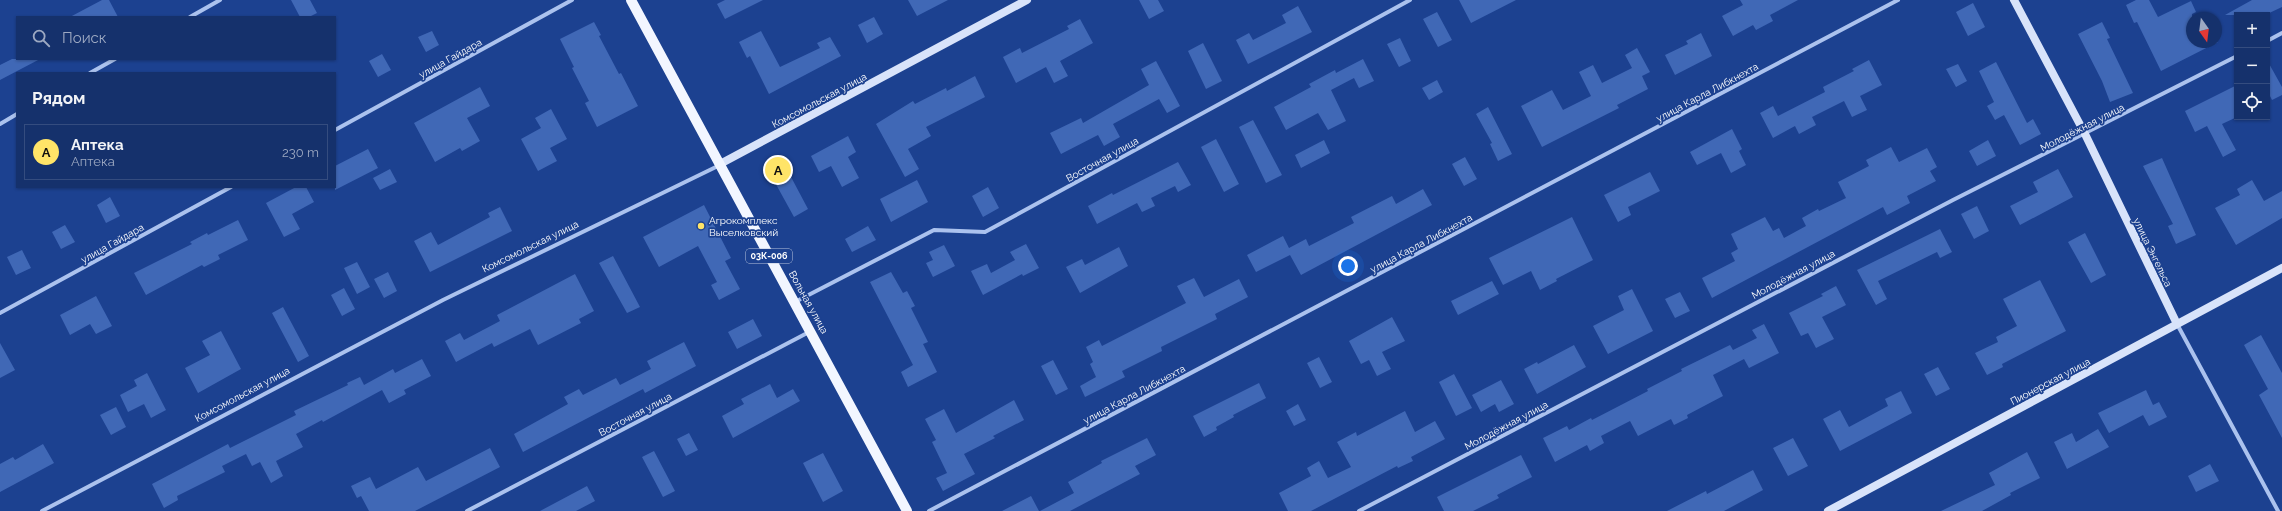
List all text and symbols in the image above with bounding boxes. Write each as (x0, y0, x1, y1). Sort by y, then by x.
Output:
north arrow (2186, 12, 2222, 48)
map controls (2234, 12, 2270, 120)
button: + (2234, 12, 2270, 48)
search box (16, 16, 336, 60)
icon: search (30, 27, 52, 49)
text: Поиск (62, 29, 107, 47)
street label: улица Гайдара (417, 37, 484, 80)
button: − (2234, 48, 2270, 84)
street label: улица Карла Либкнехта (1654, 61, 1760, 124)
street label: Комсомольская улица (770, 71, 869, 130)
button: locate (2234, 84, 2270, 120)
text: Рядом (32, 88, 85, 108)
street label: Молодёжная улица (2038, 101, 2126, 153)
street label: Восточная улица (1064, 135, 1140, 184)
text: Аптека (71, 136, 124, 154)
text: A (42, 145, 50, 160)
text: 230 m (282, 145, 319, 160)
text: Аптека (71, 154, 115, 169)
pin: A (765, 155, 791, 185)
street label: улица Карла Либкнехта (1368, 212, 1474, 275)
place label: Агрокомплекс Выселковский (709, 215, 778, 238)
street label: улица Энгельса (2131, 216, 2174, 288)
street label: Комсомольская улица (480, 218, 580, 275)
marker: Агрокомплекс Выселковский (696, 221, 706, 231)
street label: улица Гайдара (79, 222, 146, 265)
street label: Молодёжная улица (1750, 248, 1837, 301)
road number: 03К-006 (746, 249, 792, 263)
your location (1338, 256, 1358, 276)
street label: Вольная улица (787, 269, 830, 336)
street label: Пионерская улица (2008, 356, 2092, 407)
street label: улица Карла Либкнехта (1081, 363, 1187, 426)
street label: Комсомольская улица (193, 365, 292, 424)
street label: Восточная улица (597, 391, 674, 438)
street label: Молодёжная улица (1463, 399, 1550, 452)

